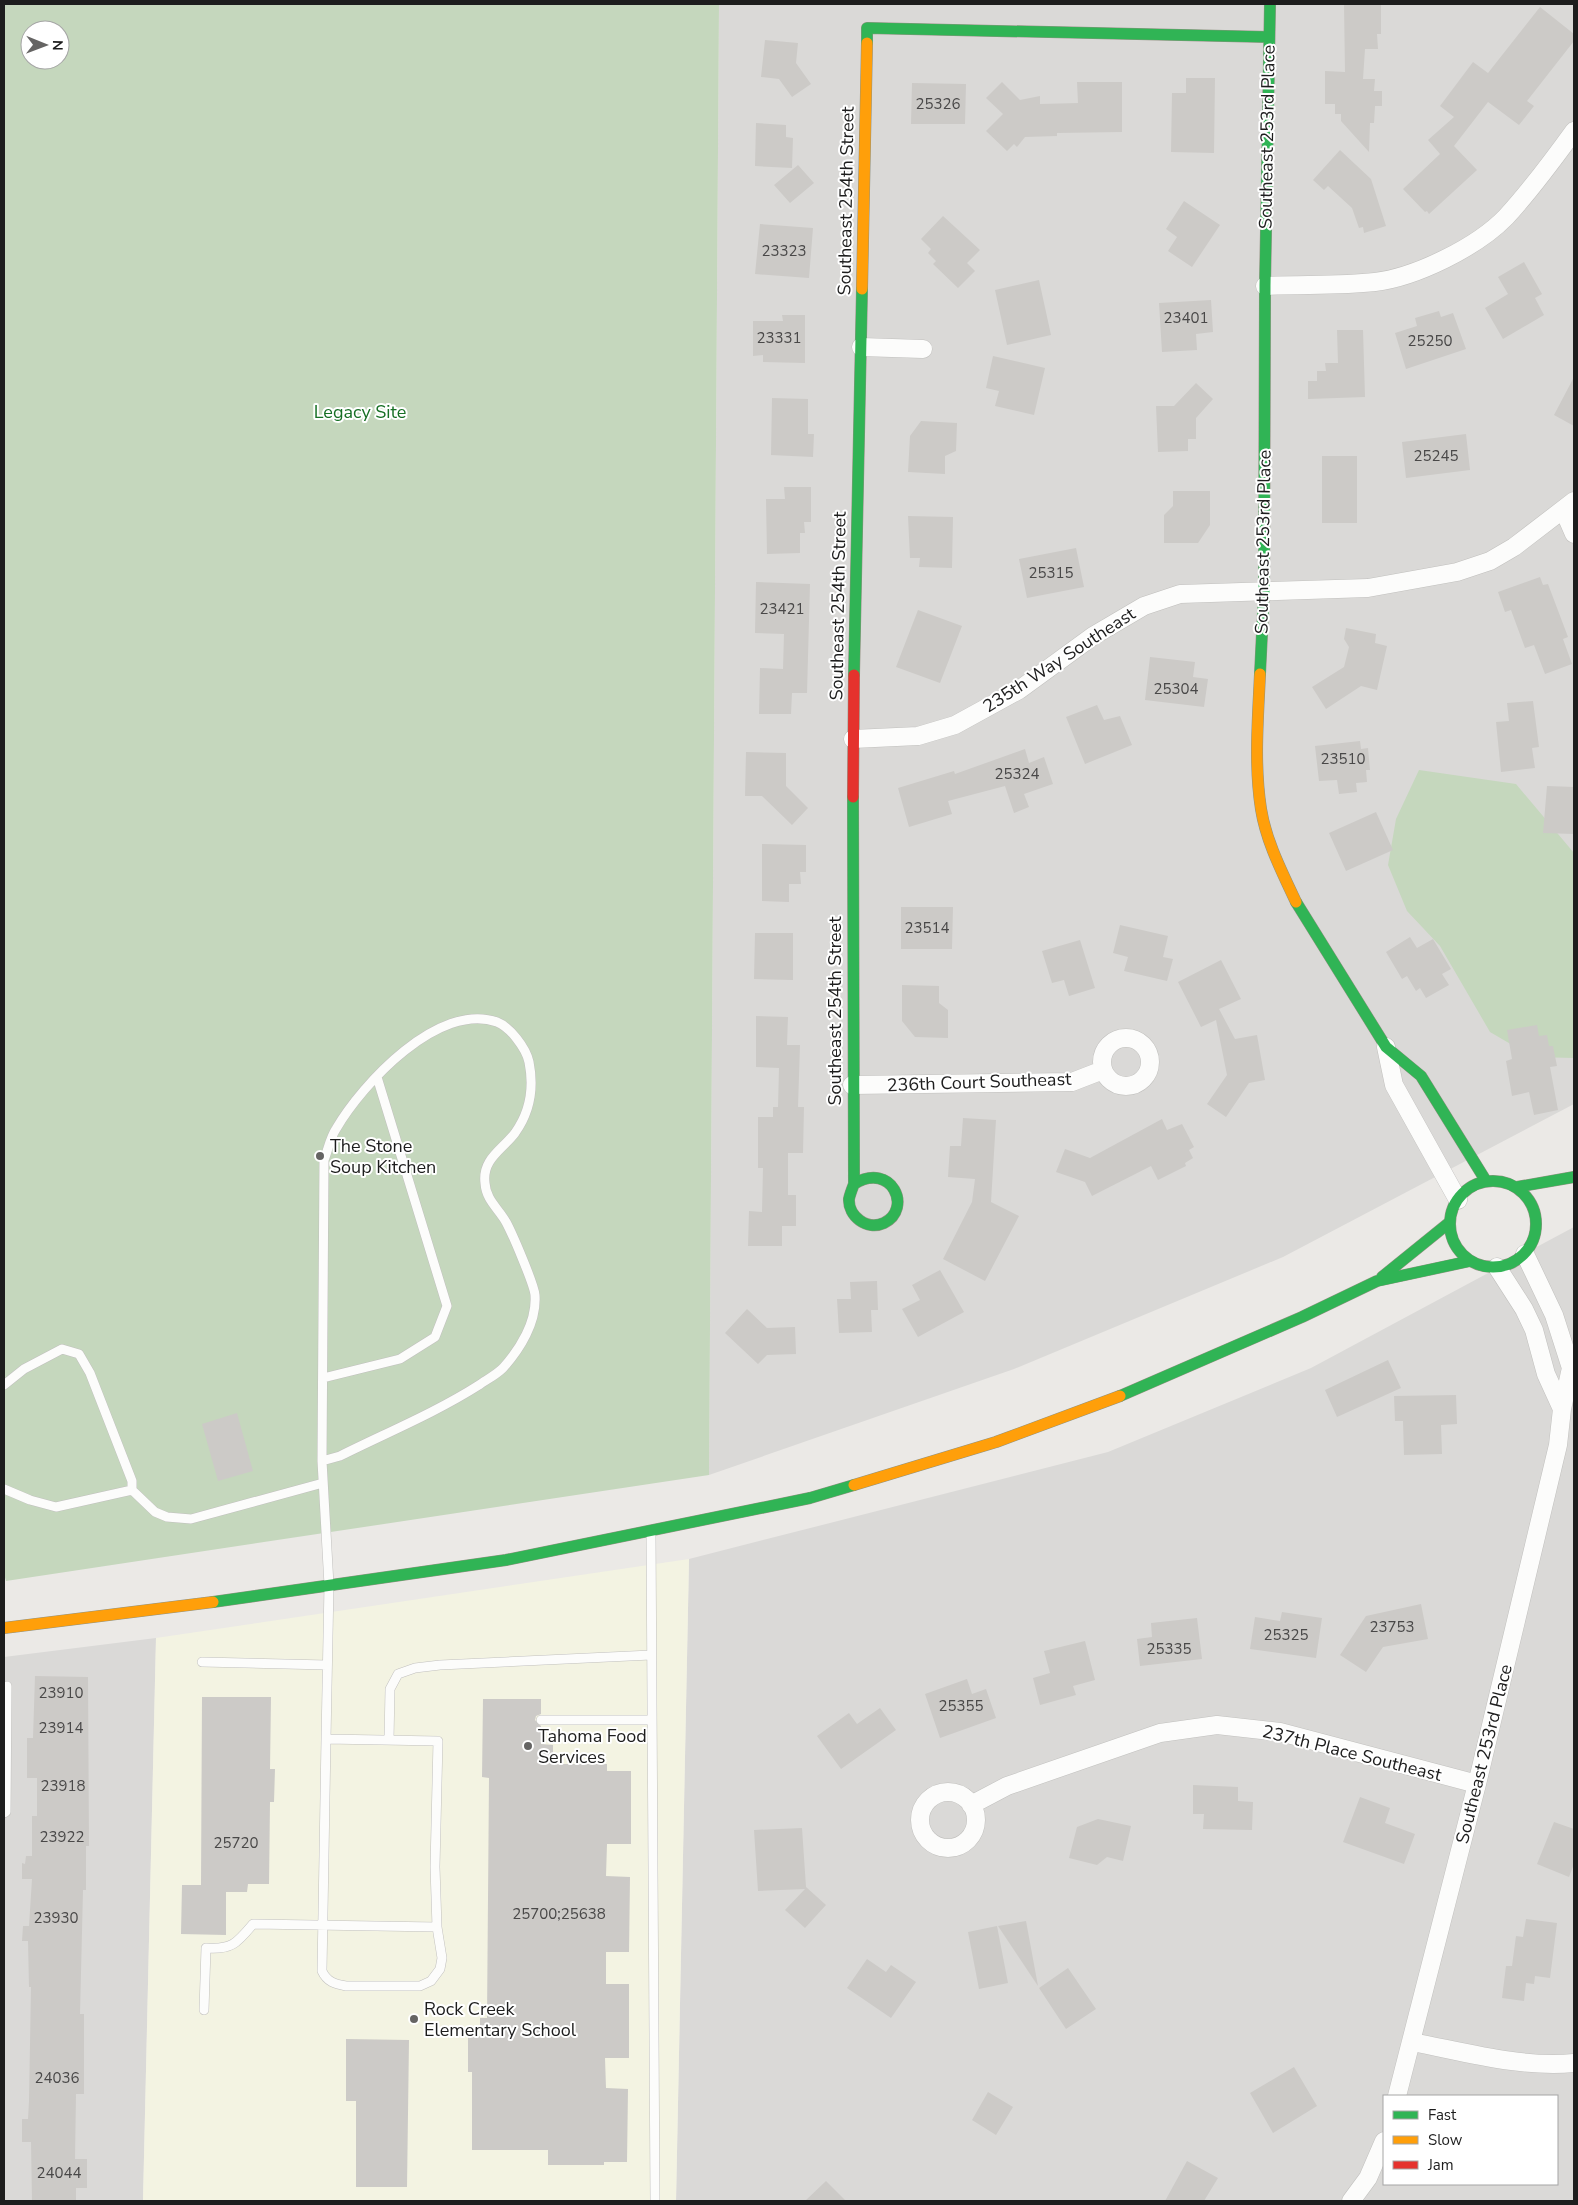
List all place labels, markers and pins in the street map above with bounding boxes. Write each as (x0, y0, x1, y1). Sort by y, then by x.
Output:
place label: The Stone Soup Kitchen (330, 1134, 436, 1179)
marker: The Stone Soup Kitchen (314, 1150, 326, 1162)
place label: Tahoma Food Services (538, 1724, 647, 1769)
marker: Tahoma Food Services (522, 1740, 534, 1752)
place label: Rock Creek Elementary School (424, 1997, 577, 2042)
marker: Rock Creek Elementary School (408, 2013, 420, 2025)

